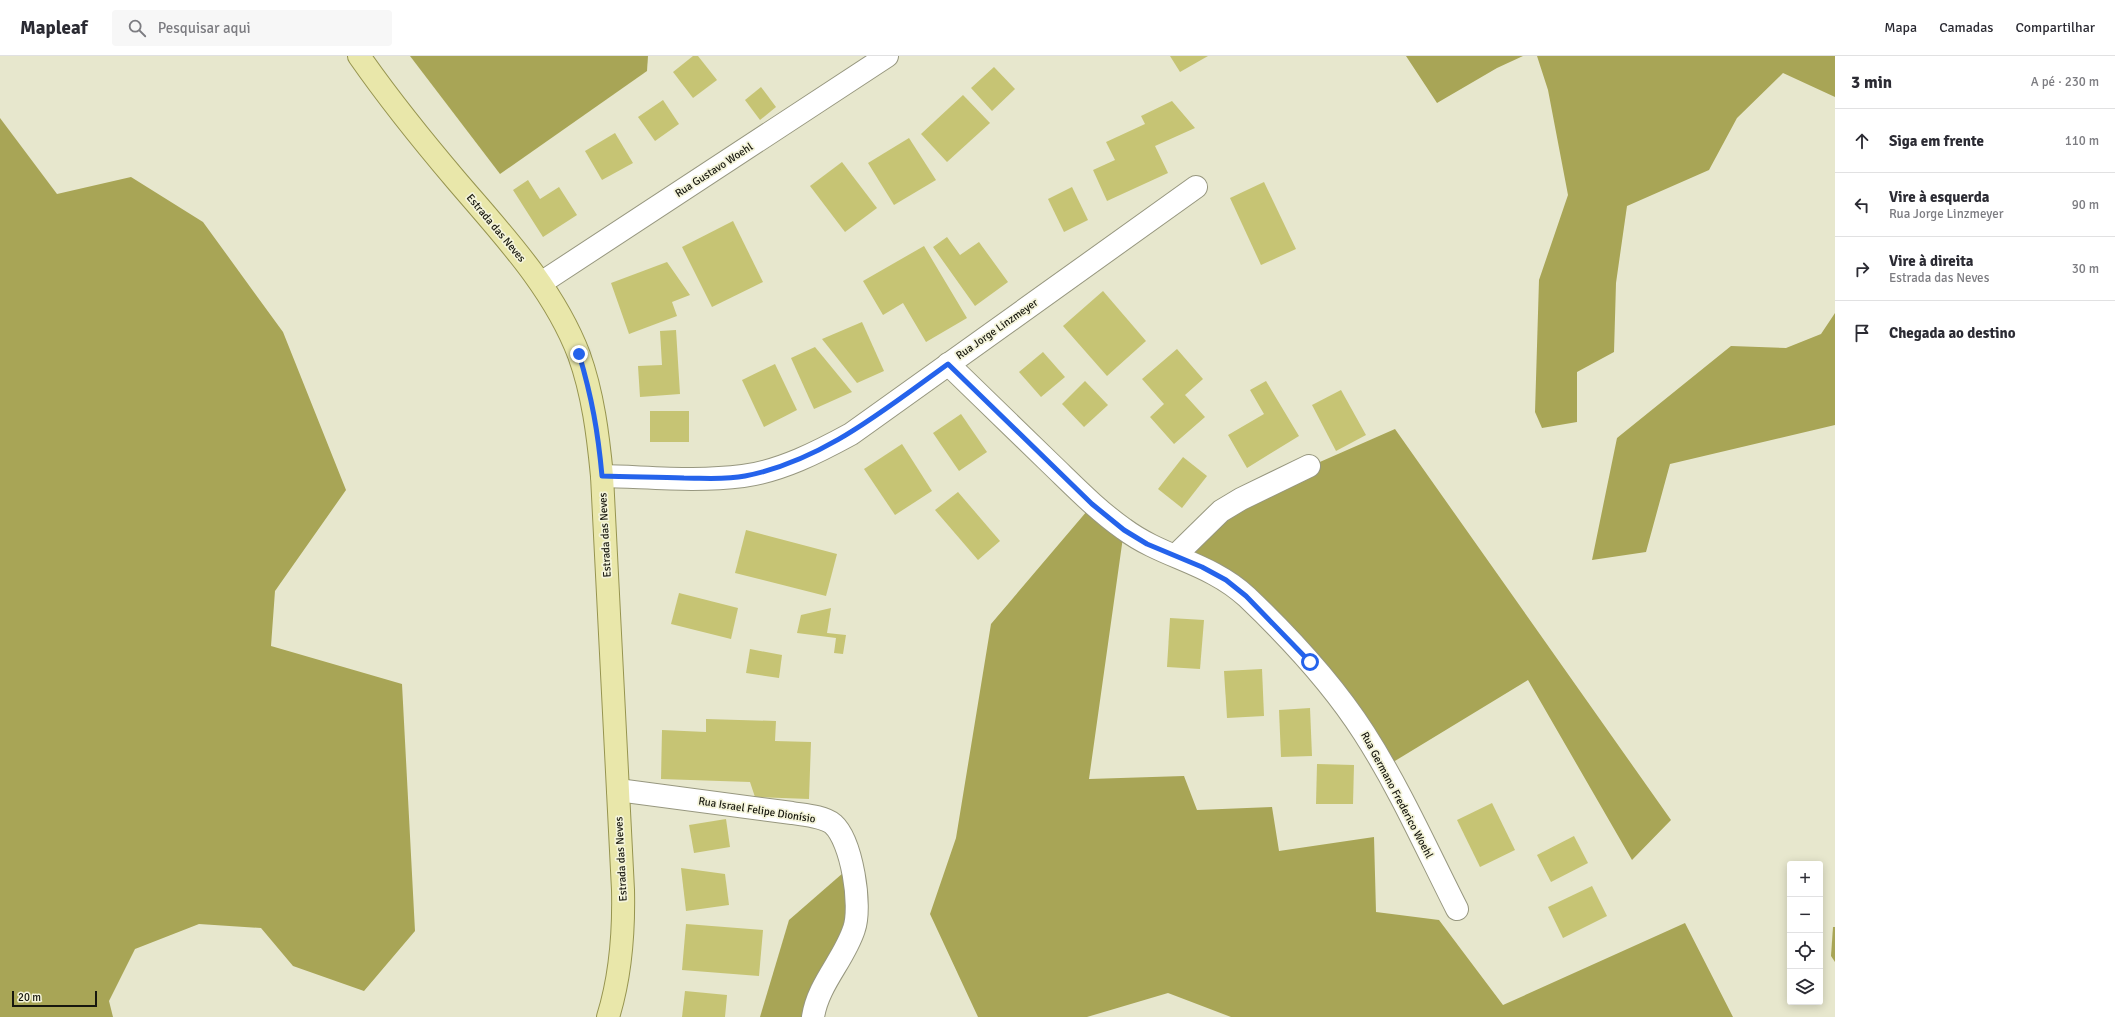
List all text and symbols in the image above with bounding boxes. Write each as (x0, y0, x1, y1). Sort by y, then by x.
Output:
search box (112, 10, 392, 46)
text: Mapleaf (20, 16, 88, 40)
icon: search (126, 17, 148, 39)
text: Pesquisar aqui (158, 19, 251, 37)
text: Mapa (1884, 19, 1917, 36)
text: Camadas (1939, 19, 1993, 36)
text: Compartilhar (2015, 19, 2095, 36)
text: 3 min (1851, 72, 1892, 93)
text: A pé · 230 m (2031, 74, 2099, 90)
icon: ahead (1851, 130, 1873, 152)
text: Siga em frente (1889, 132, 1984, 150)
text: 110 m (2065, 133, 2099, 149)
street label: Rua Gustavo Woehl (673, 140, 755, 200)
text: Vire à esquerda (1889, 188, 1989, 206)
street label: Estrada das Neves (464, 191, 528, 265)
icon: left (1851, 194, 1873, 216)
text: 90 m (2072, 197, 2099, 213)
text: Rua Jorge Linzmeyer (1889, 206, 2003, 222)
text: Vire à direita (1889, 252, 1973, 270)
icon: right (1851, 258, 1873, 280)
text: 30 m (2072, 261, 2099, 277)
text: Estrada das Neves (1889, 270, 1989, 286)
street label: Rua Jorge Linzmeyer (954, 296, 1040, 362)
icon: arrive (1851, 322, 1873, 344)
text: Chegada ao destino (1889, 324, 2016, 342)
route end (570, 345, 588, 363)
street label: Estrada das Neves (596, 492, 614, 578)
route start (1301, 653, 1319, 671)
street label: Rua Germano Frederico Woehl (1358, 729, 1436, 861)
street label: Rua Israel Felipe Dionísio (698, 794, 817, 826)
street label: Estrada das Neves (612, 816, 630, 902)
map controls (1787, 861, 1823, 1005)
button: + (1787, 861, 1823, 897)
button: − (1787, 897, 1823, 933)
button: locate (1787, 933, 1823, 969)
button: layers (1787, 969, 1823, 1005)
scale bar (12, 989, 97, 1008)
text: 20 m (18, 991, 41, 1004)

